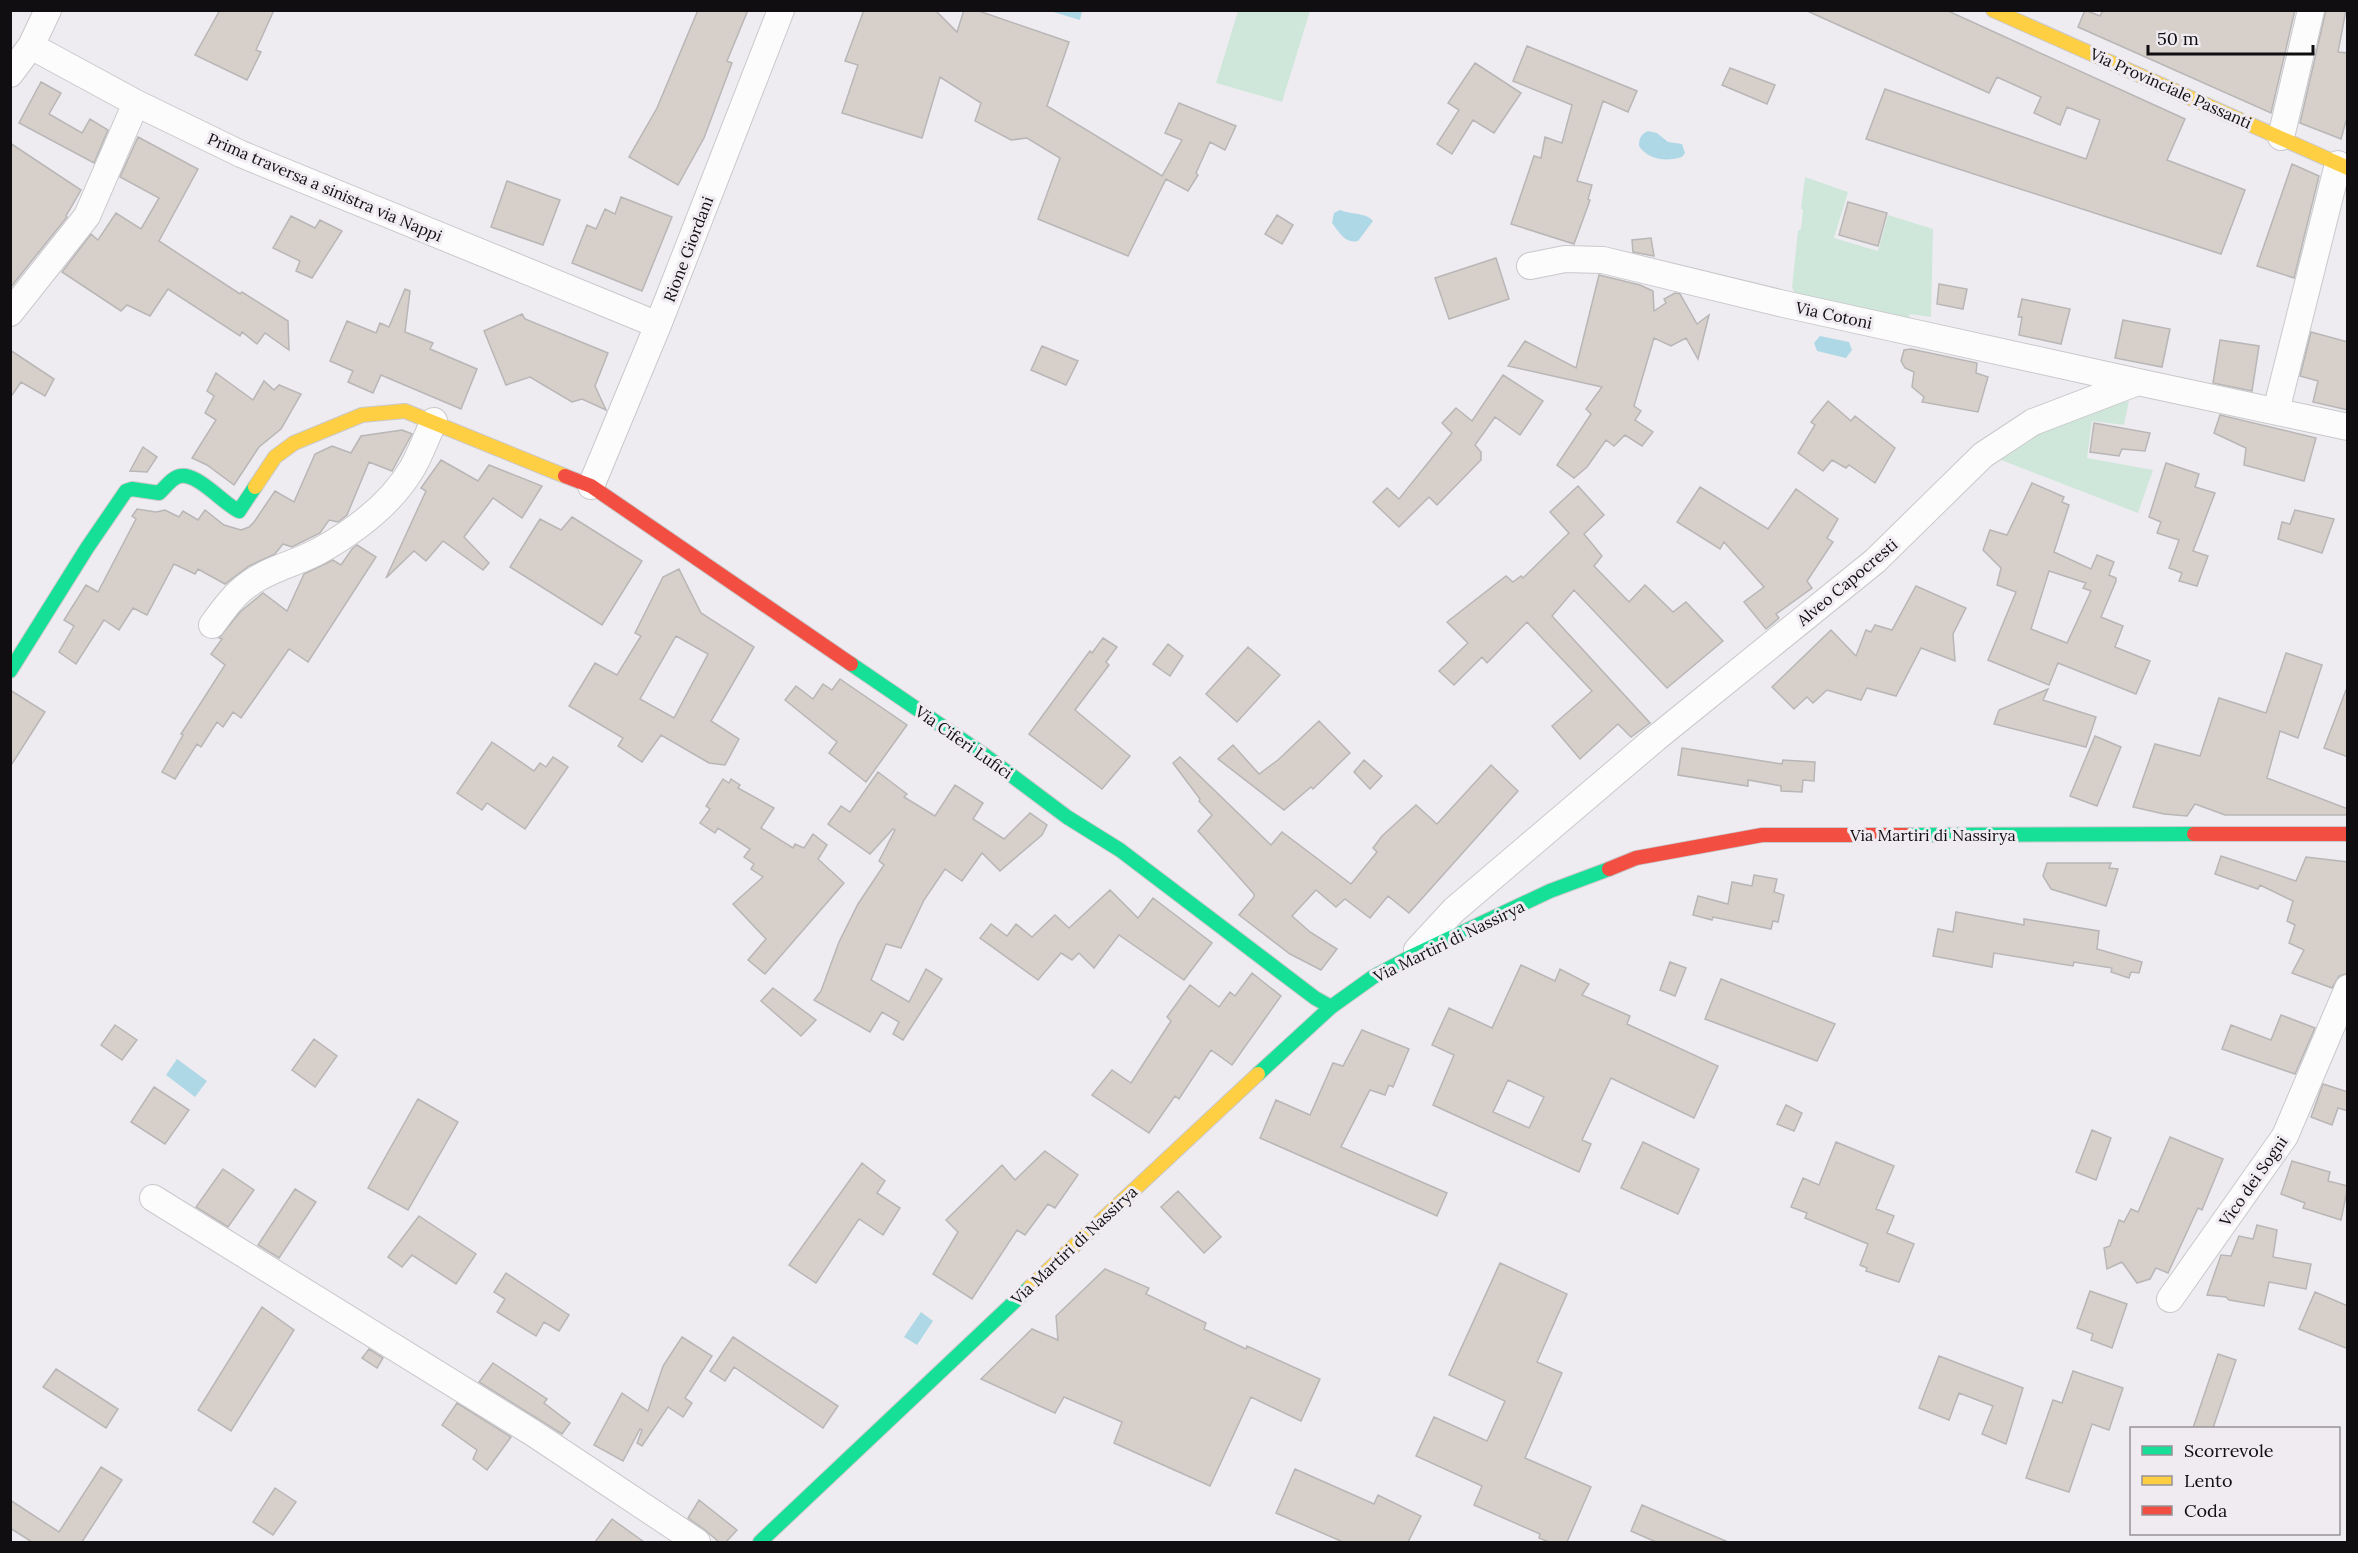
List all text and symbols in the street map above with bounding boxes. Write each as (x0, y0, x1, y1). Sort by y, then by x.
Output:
scale bar (2148, 18, 2313, 56)
text: 50 m (2157, 27, 2199, 50)
street label: Via Provinciale Passanti (2086, 43, 2255, 133)
street label: Prima traversa a sinistra via Nappi (205, 128, 445, 246)
street label: Rione Giordani (659, 193, 717, 305)
street label: Via Cotoni (1793, 297, 1874, 333)
street label: Alveo Capocresti (1792, 534, 1901, 630)
street label: Via Ciferi Lufici (911, 700, 1017, 783)
street label: Via Martiri di Nassirya (1849, 825, 2016, 845)
street label: Via Martiri di Nassirya (1369, 896, 1528, 987)
street label: Vico dei Sogni (2214, 1132, 2291, 1231)
street label: Via Martiri di Nassirya (1006, 1181, 1141, 1309)
legend (2130, 1427, 2340, 1535)
text: Scorrevole (2184, 1439, 2274, 1462)
text: Lento (2184, 1469, 2232, 1492)
text: Coda (2184, 1499, 2227, 1522)

